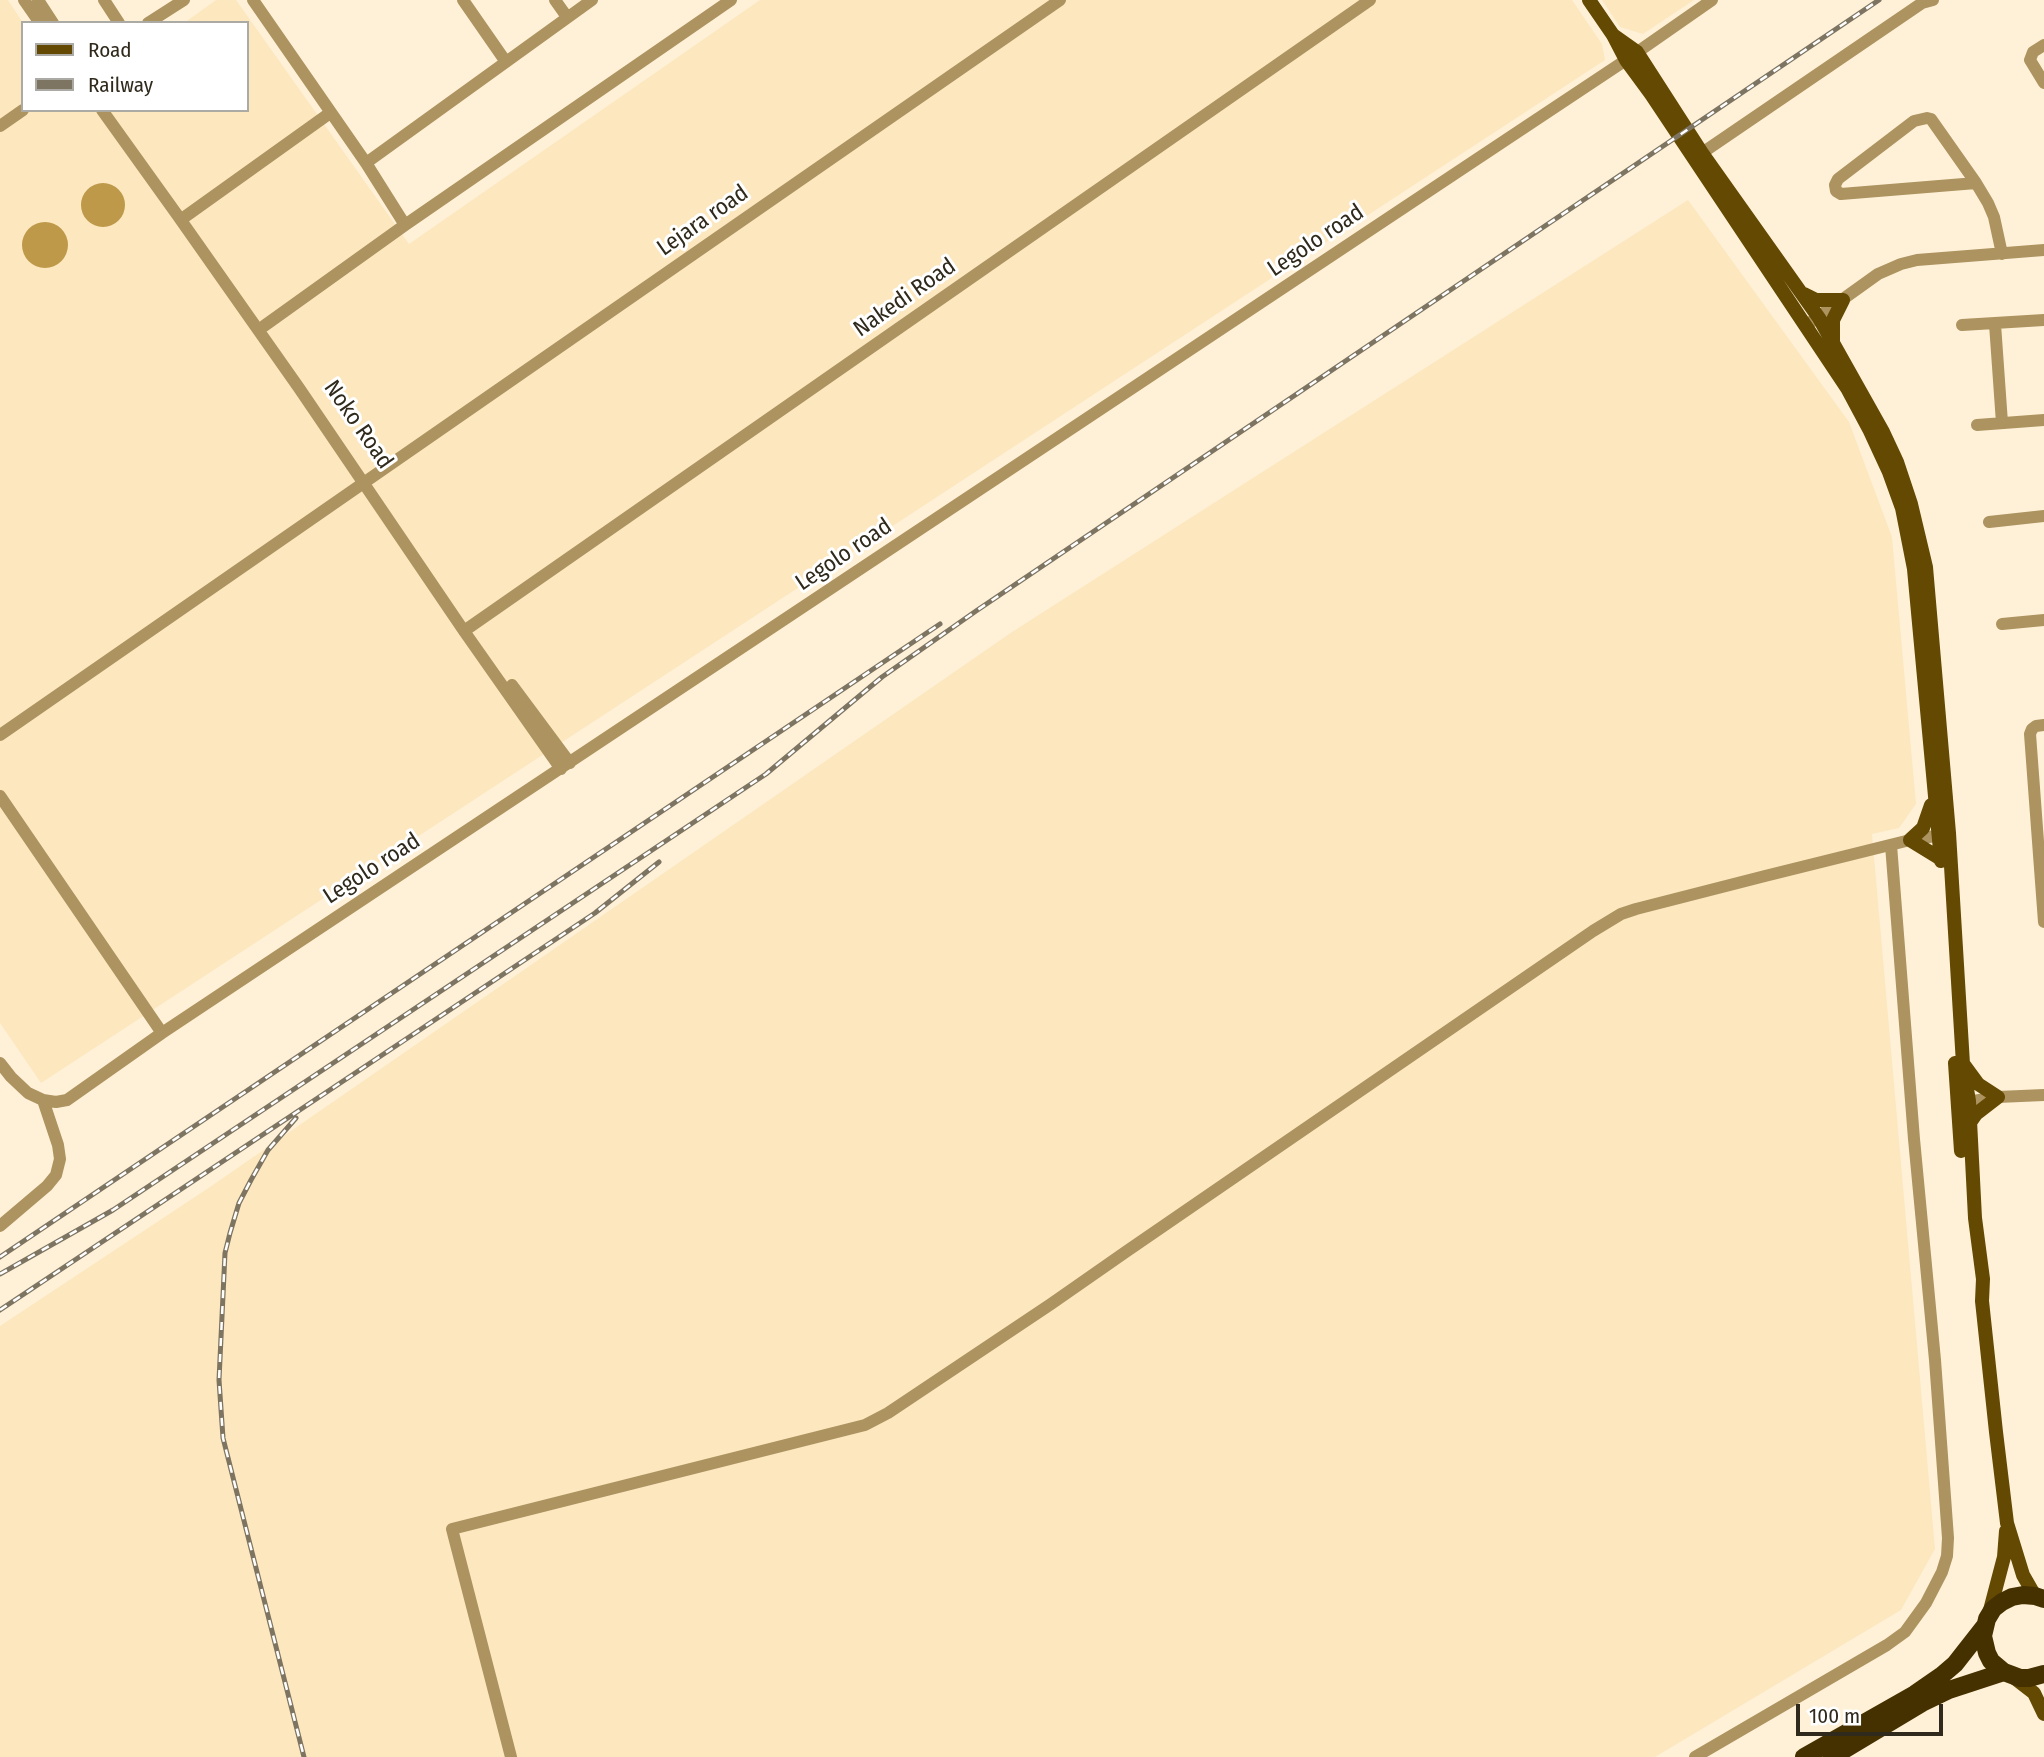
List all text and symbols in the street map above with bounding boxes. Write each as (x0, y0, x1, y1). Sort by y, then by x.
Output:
legend (21, 21, 248, 112)
text: Road (88, 37, 132, 63)
text: Railway (88, 72, 153, 98)
street label: Lejara road (652, 180, 754, 262)
street label: Legolo road (1263, 199, 1369, 283)
street label: Nakedi Road (849, 253, 961, 343)
street label: Noko Road (318, 375, 398, 475)
street label: Legolo road (791, 513, 897, 597)
street label: Legolo road (318, 827, 426, 911)
scale bar (1799, 1690, 1946, 1734)
text: 100 m (1809, 1703, 1860, 1729)

